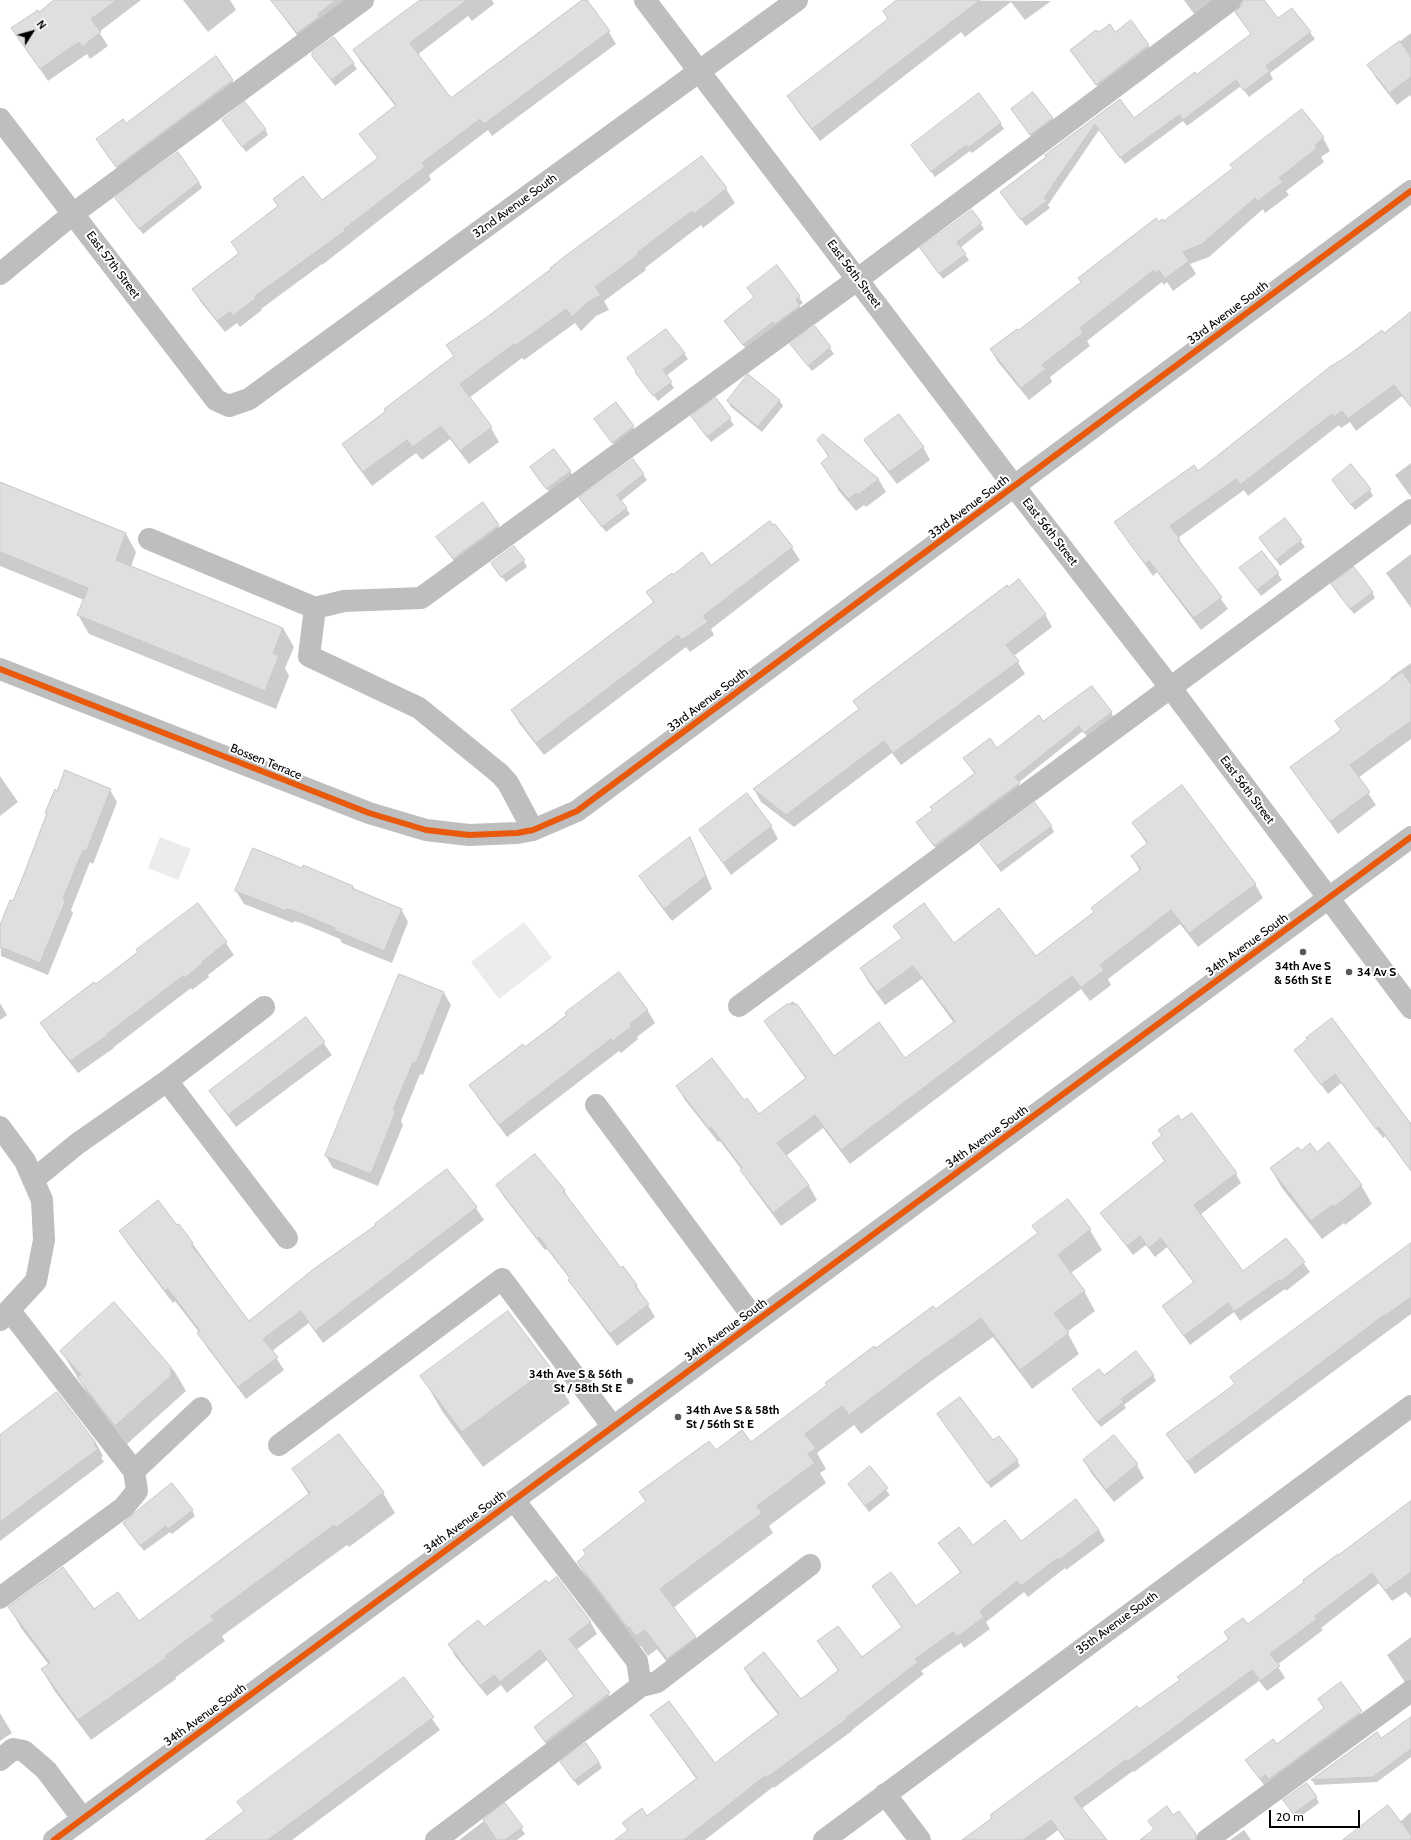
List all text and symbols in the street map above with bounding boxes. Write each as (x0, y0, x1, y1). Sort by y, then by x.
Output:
north arrow (12, 12, 52, 52)
text: N (34, 17, 50, 32)
street label: 32nd Avenue South (470, 171, 560, 241)
street label: East 57th Street (83, 228, 143, 302)
street label: East 56th Street (824, 237, 884, 311)
street label: 33rd Avenue South (1185, 278, 1271, 348)
street label: 33rd Avenue South (926, 472, 1012, 542)
street label: East 56th Street (1019, 495, 1081, 569)
street label: 33rd Avenue South (665, 665, 751, 735)
street label: Bossen Terrace (228, 741, 304, 783)
street label: East 56th Street (1217, 753, 1277, 827)
street label: 34th Avenue South (1203, 910, 1291, 980)
marker: 34th Ave S & 56th St E (1298, 947, 1308, 957)
place label: 34th Ave S & 56th St E (1274, 959, 1332, 987)
place label: 34 Av S (1357, 965, 1396, 979)
marker: 34 Av S (1344, 967, 1354, 977)
street label: 34th Avenue South (943, 1102, 1031, 1172)
street label: 34th Avenue South (682, 1295, 770, 1365)
place label: 34th Ave S & 56th St / 58th St E (529, 1367, 622, 1395)
marker: 34th Ave S & 56th St / 58th St E (625, 1376, 635, 1386)
place label: 34th Ave S & 58th St / 56th St E (686, 1403, 779, 1431)
marker: 34th Ave S & 58th St / 56th St E (673, 1412, 683, 1422)
street label: 34th Avenue South (421, 1487, 509, 1557)
street label: 35th Avenue South (1073, 1589, 1161, 1657)
street label: 34th Avenue South (161, 1680, 249, 1750)
scale bar (1271, 1802, 1362, 1828)
text: 20 m (1276, 1809, 1304, 1824)

